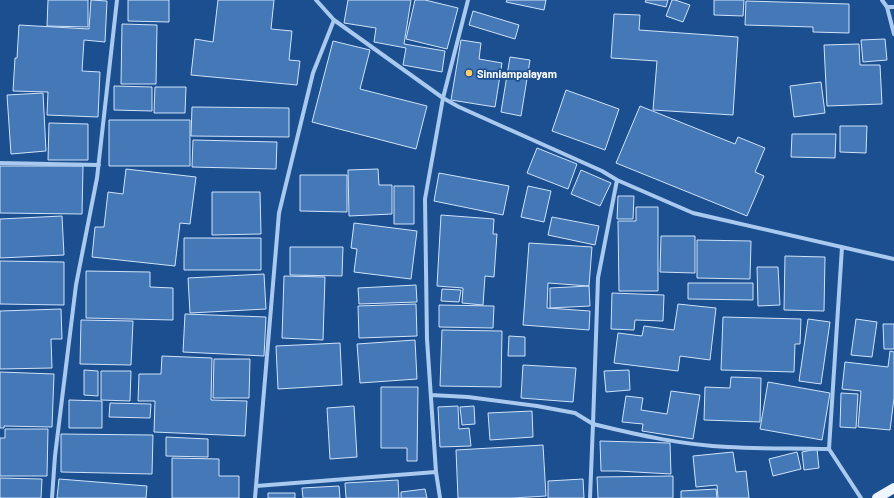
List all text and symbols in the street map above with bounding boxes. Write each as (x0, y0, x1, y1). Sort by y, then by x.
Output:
place label: Sinniampalayam (477, 67, 557, 80)
marker: Sinniampalayam (464, 68, 474, 78)

